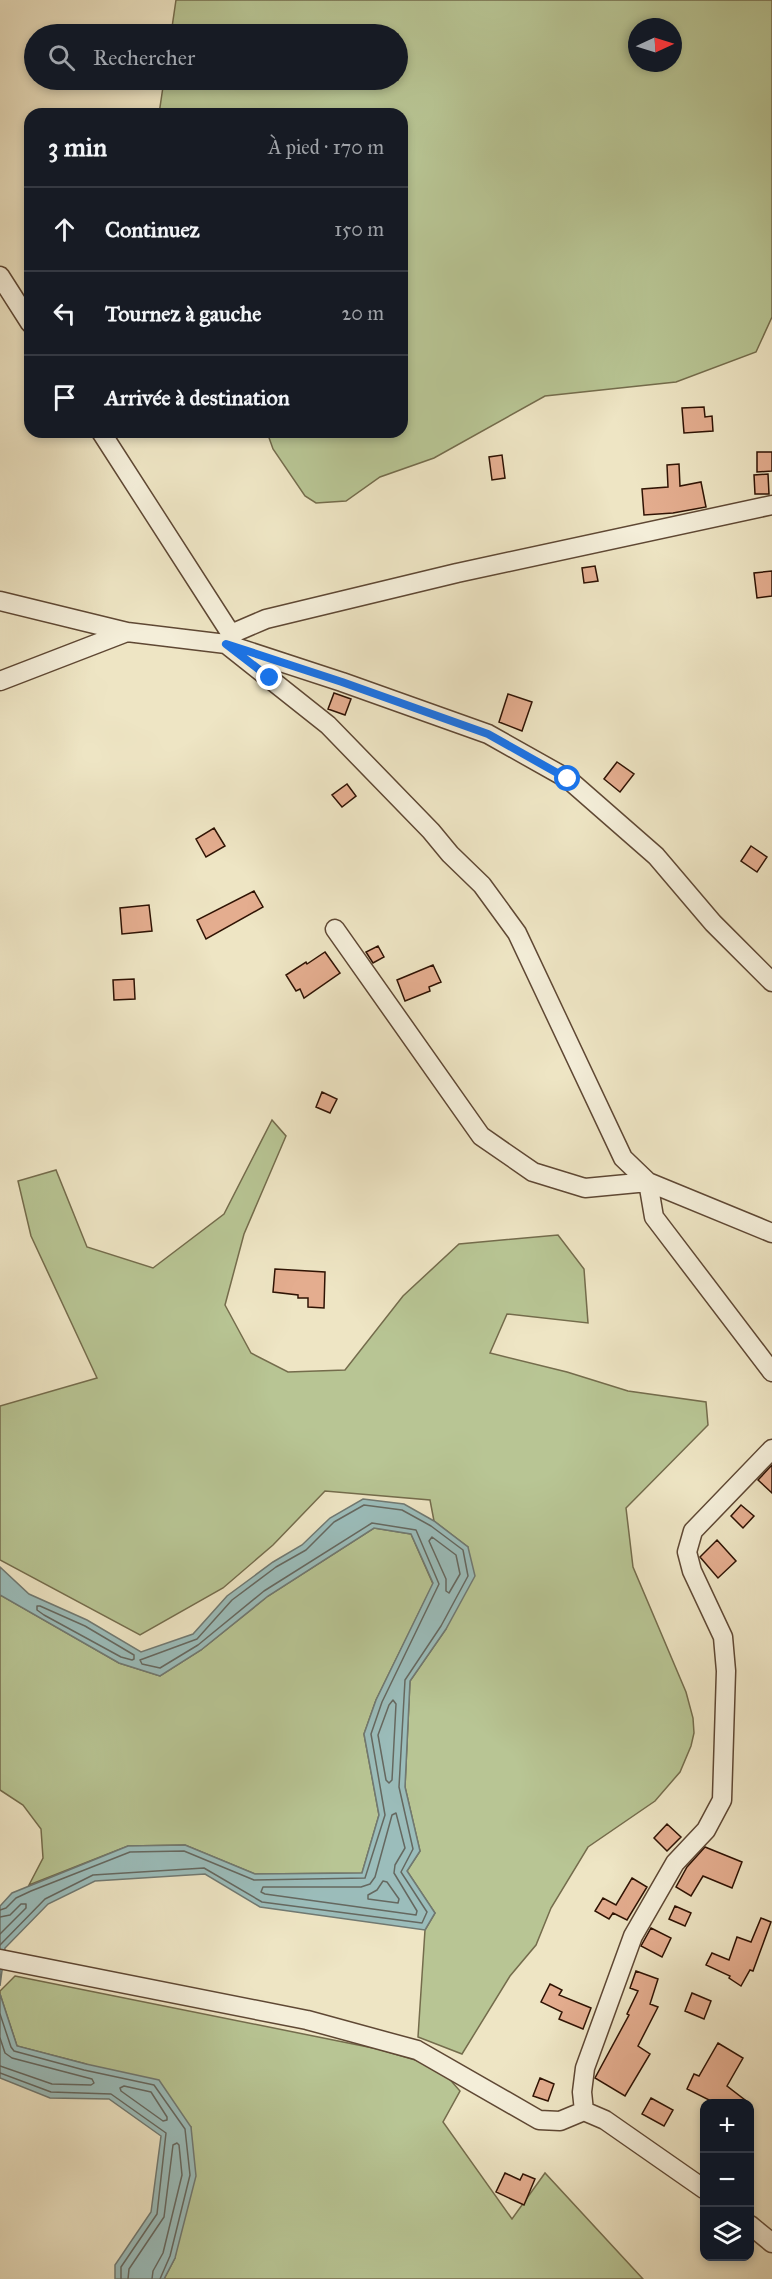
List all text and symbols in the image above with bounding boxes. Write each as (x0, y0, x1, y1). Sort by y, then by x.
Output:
north arrow (628, 18, 682, 72)
search box (24, 24, 408, 90)
icon: search (45, 41, 78, 74)
text: Rechercher (93, 44, 195, 71)
text: 3 min (48, 131, 107, 163)
text: À pied · 170 m (268, 135, 384, 159)
icon: ahead (48, 213, 81, 246)
text: Continuez (105, 216, 200, 243)
text: 150 m (334, 217, 384, 241)
icon: left (48, 297, 81, 330)
text: Tournez à gauche (105, 300, 261, 327)
text: 20 m (341, 301, 384, 325)
icon: arrive (48, 381, 81, 414)
text: Arrivée à destination (105, 384, 290, 411)
route end (256, 664, 282, 690)
route start (554, 765, 580, 791)
map controls (700, 2099, 754, 2261)
button: + (700, 2099, 754, 2153)
button: − (700, 2153, 754, 2207)
button: layers (700, 2207, 754, 2261)

